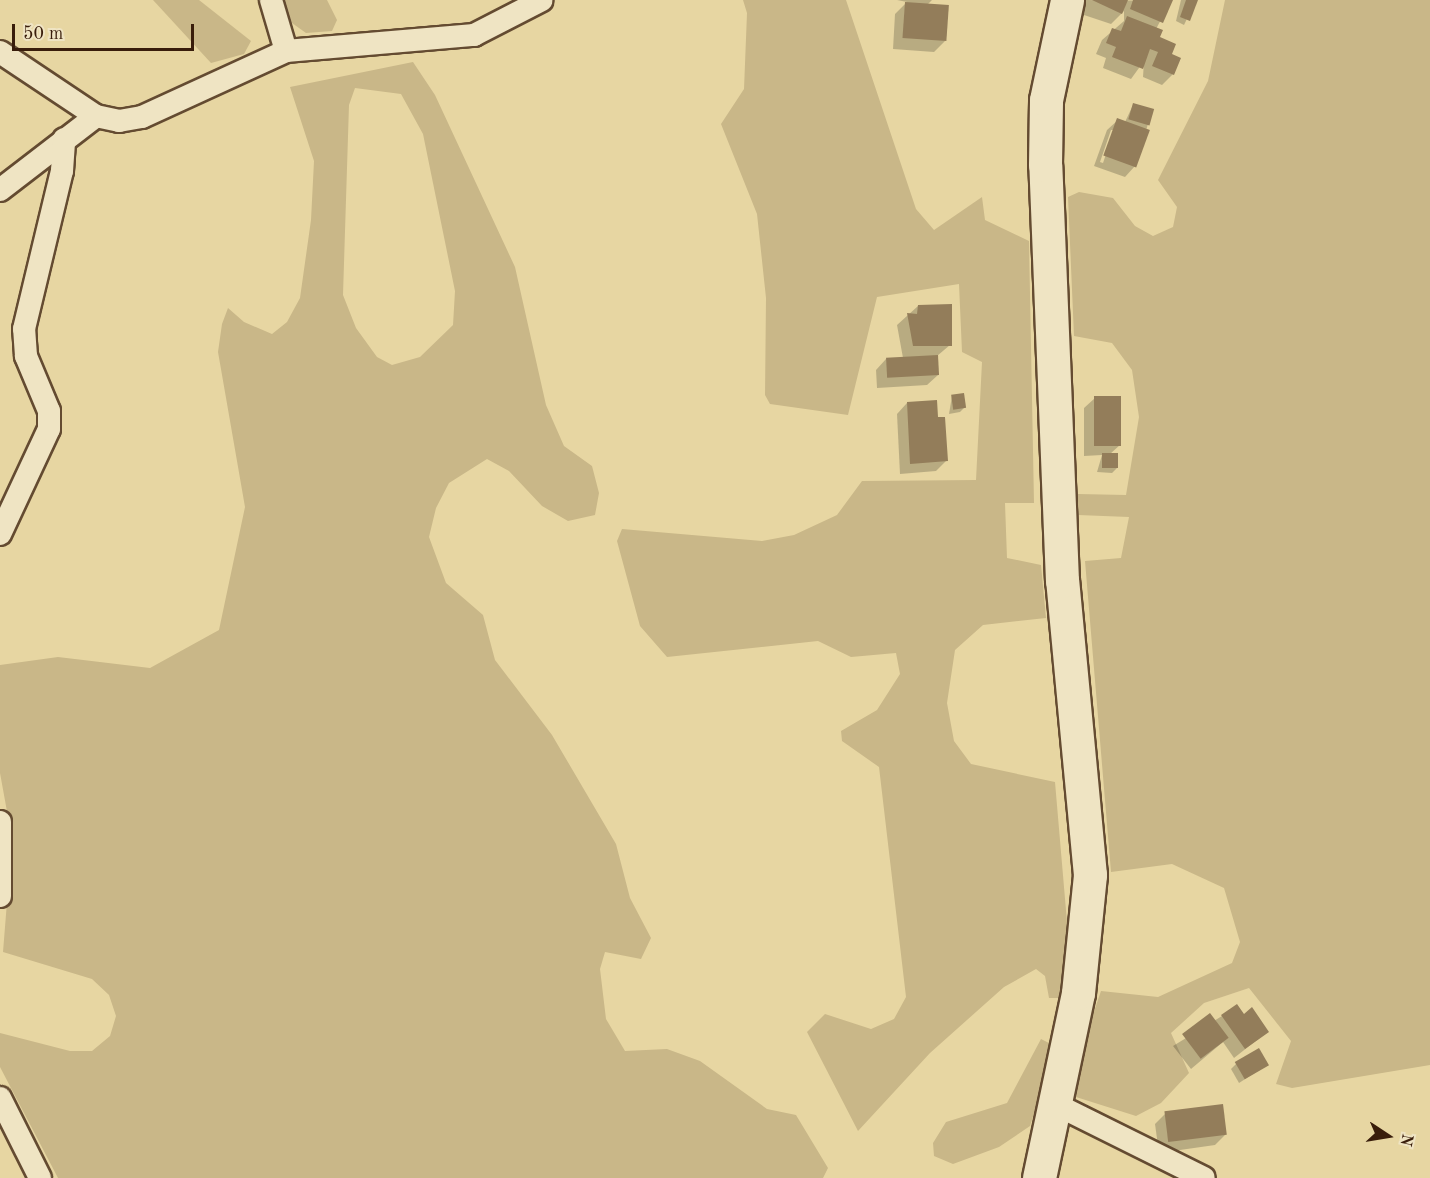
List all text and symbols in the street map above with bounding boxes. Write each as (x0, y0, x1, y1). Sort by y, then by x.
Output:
scale bar (15, 12, 196, 50)
text: 50 m (23, 25, 63, 43)
north arrow (1358, 1106, 1418, 1166)
text: N (1397, 1132, 1415, 1147)

